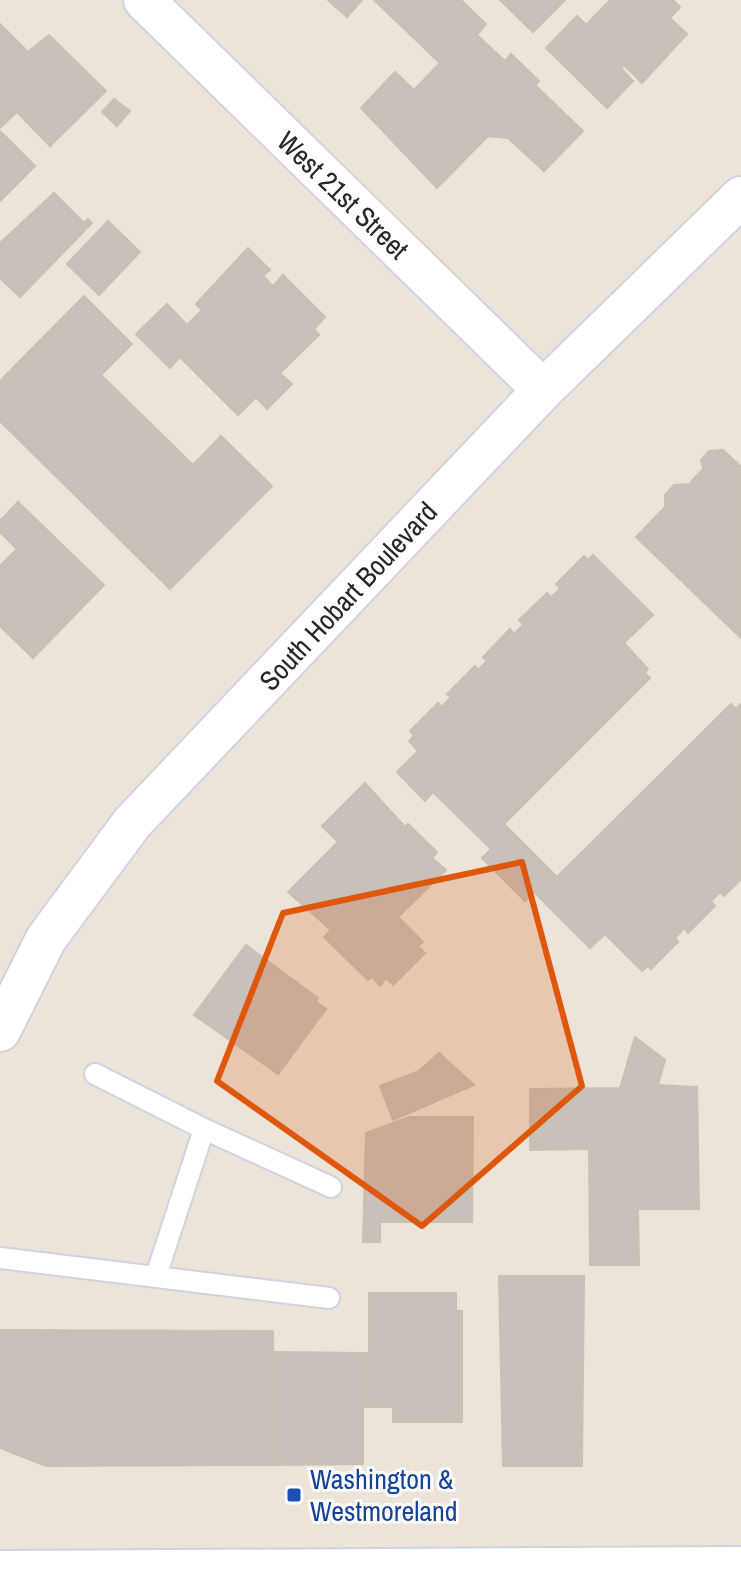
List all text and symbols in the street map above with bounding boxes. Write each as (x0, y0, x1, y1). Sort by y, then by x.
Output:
street label: West 21st Street (269, 123, 417, 267)
street label: South Hobart Boulevard (251, 493, 445, 699)
place label: Washington & Westmoreland (310, 1460, 458, 1530)
marker: Washington & Westmoreland (285, 1486, 303, 1504)

